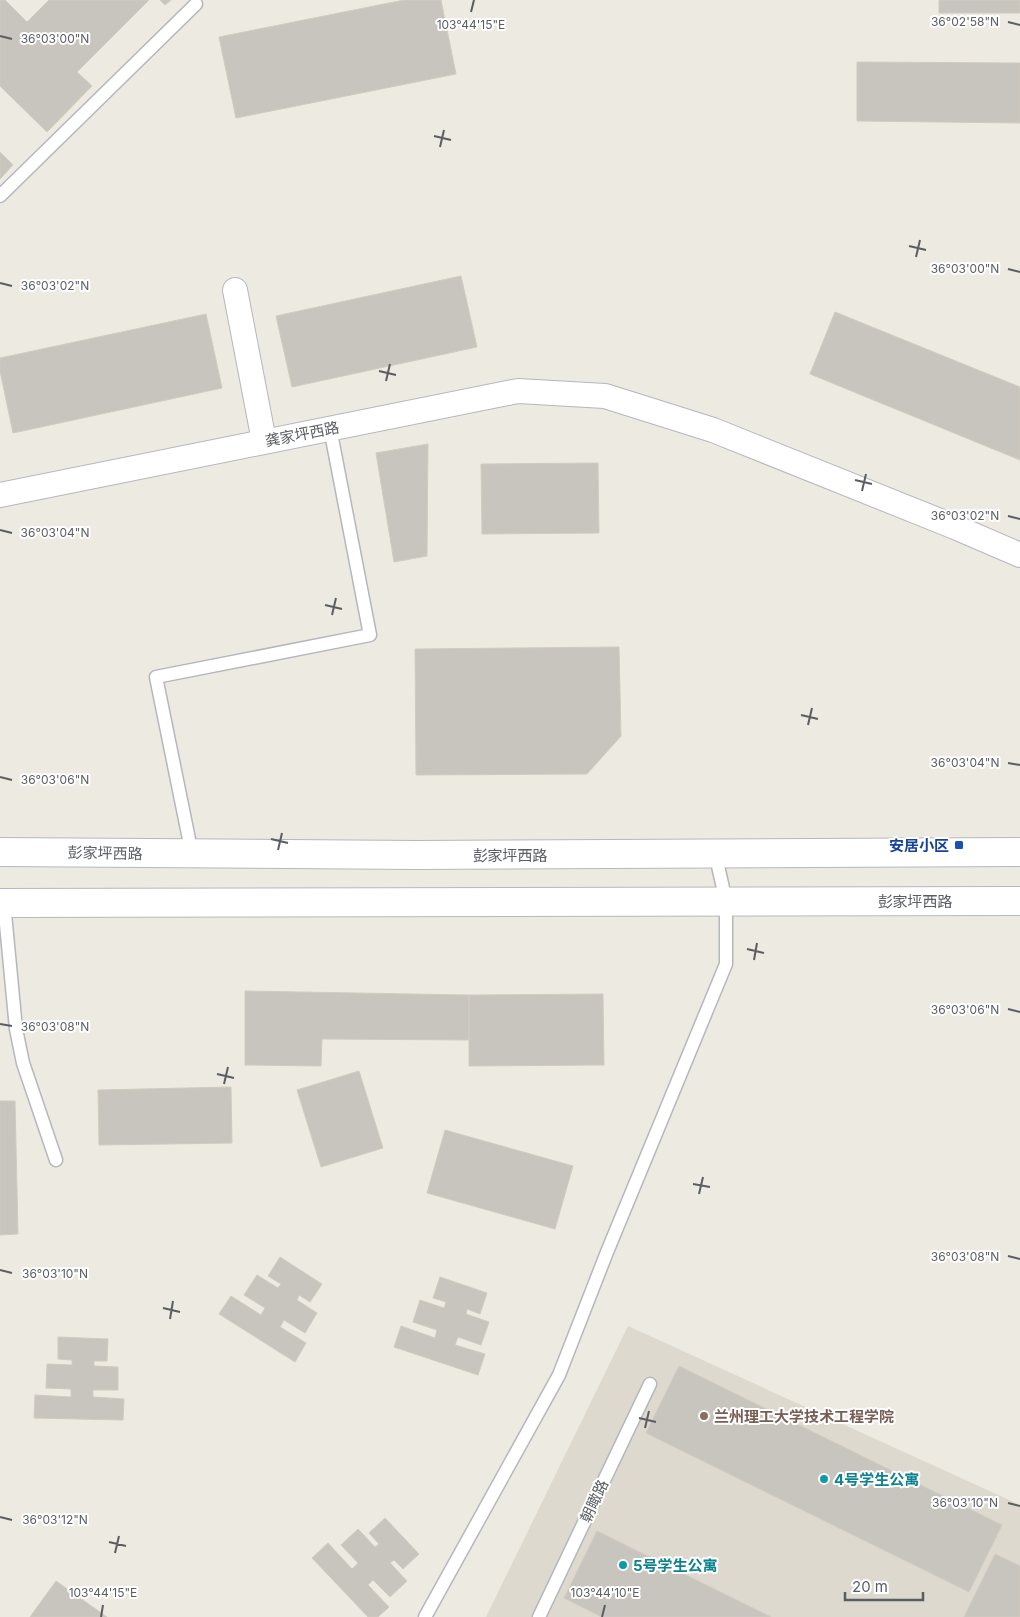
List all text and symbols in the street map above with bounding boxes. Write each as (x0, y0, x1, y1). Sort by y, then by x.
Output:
text: 36°02'58"N (931, 14, 999, 29)
text: 103°44'15"E (437, 17, 505, 32)
text: 36°03'00"N (21, 31, 89, 46)
text: 36°03'00"N (931, 261, 999, 276)
text: 36°03'02"N (21, 278, 89, 293)
street label: 龚家坪西路 (263, 418, 341, 450)
text: 36°03'02"N (931, 508, 999, 523)
text: 36°03'04"N (21, 525, 89, 540)
text: 36°03'04"N (931, 755, 999, 770)
text: 36°03'06"N (21, 772, 89, 787)
place label: 安居小区 (889, 836, 949, 855)
marker: 安居小区 (953, 839, 965, 851)
street label: 彭家坪西路 (67, 843, 143, 863)
street label: 彭家坪西路 (472, 846, 548, 865)
street label: 彭家坪西路 (877, 892, 953, 911)
text: 36°03'06"N (931, 1002, 999, 1017)
text: 36°03'08"N (21, 1019, 89, 1034)
text: 36°03'08"N (931, 1249, 999, 1264)
text: 36°03'10"N (22, 1266, 88, 1281)
place label: 兰州理工大学技术工程学院 (714, 1407, 894, 1426)
marker: 兰州理工大学技术工程学院 (698, 1410, 710, 1422)
place label: 4号学生公寓 (834, 1470, 919, 1489)
marker: 4号学生公寓 (818, 1473, 830, 1485)
street label: 朝瞰路 (576, 1477, 612, 1525)
text: 36°03'10"N (932, 1495, 998, 1510)
text: 36°03'12"N (22, 1512, 88, 1527)
place label: 5号学生公寓 (633, 1556, 718, 1575)
marker: 5号学生公寓 (617, 1559, 629, 1571)
scale bar (845, 1570, 922, 1602)
text: 20 m (852, 1577, 888, 1596)
text: 103°44'15"E (69, 1585, 137, 1600)
text: 103°44'10"E (571, 1585, 639, 1600)

